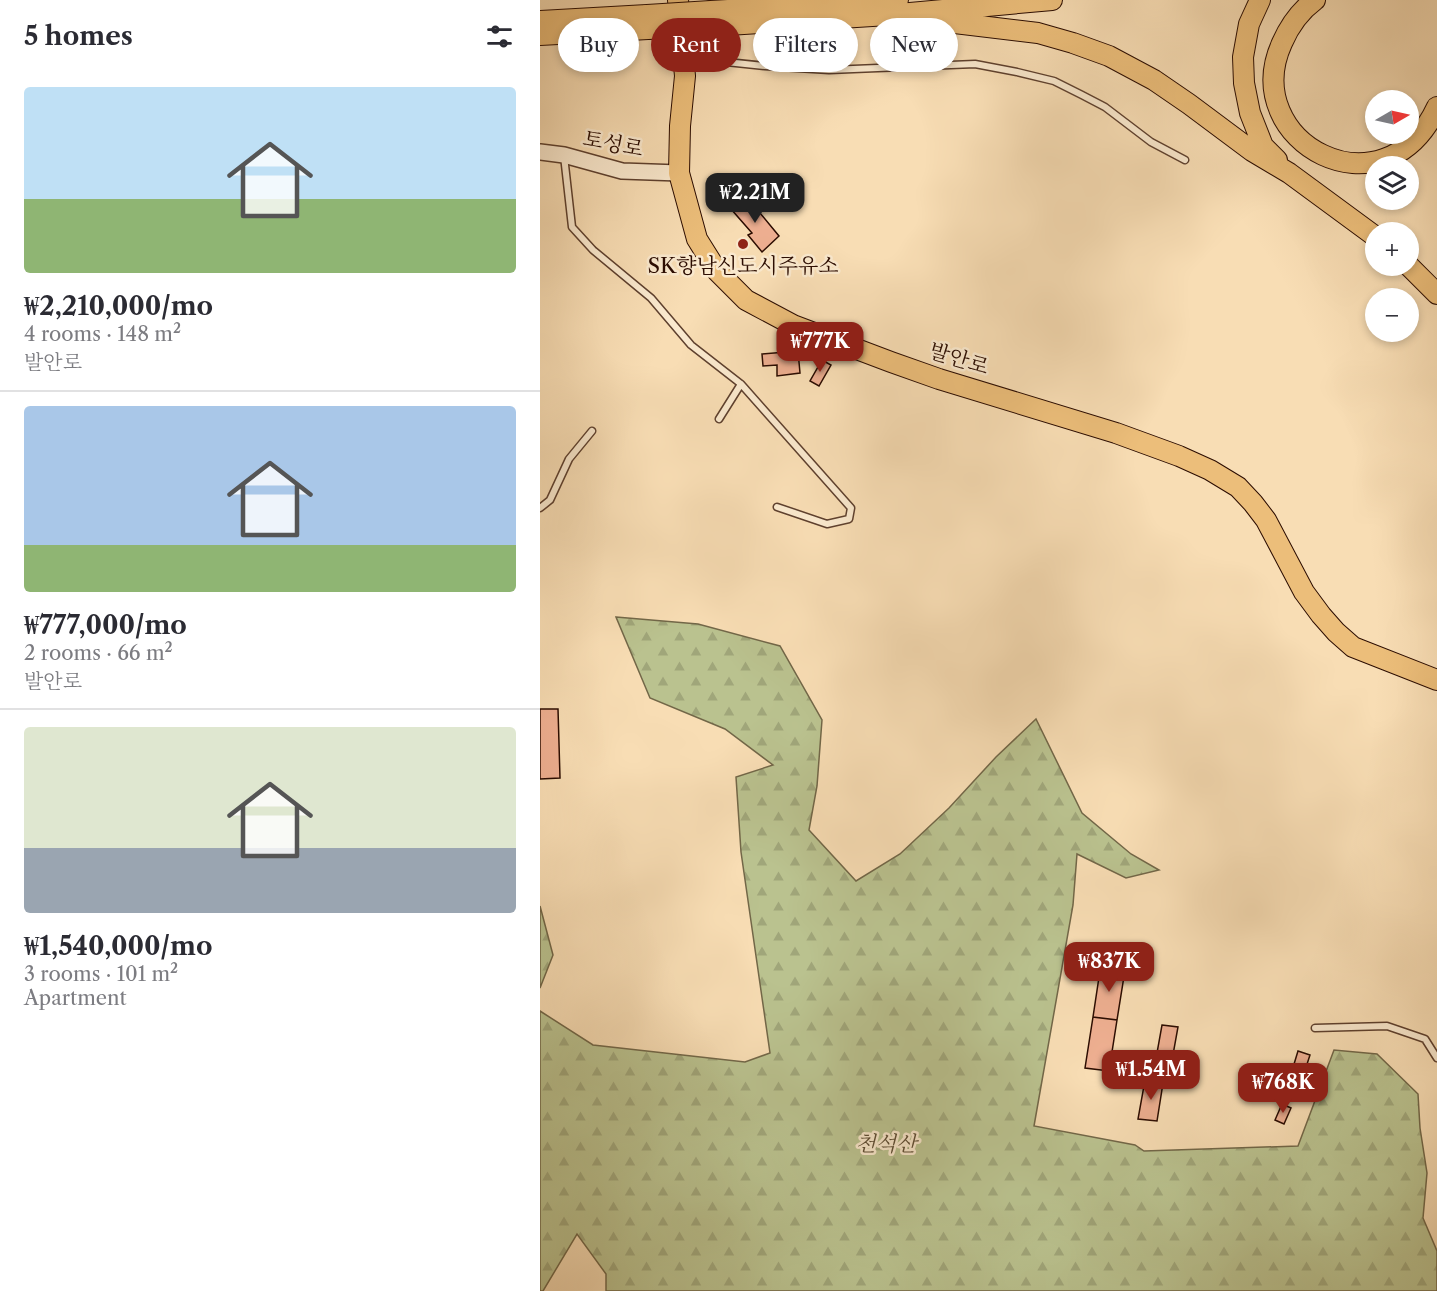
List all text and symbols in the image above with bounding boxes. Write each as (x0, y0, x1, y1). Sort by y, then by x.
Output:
chip: Buy (558, 18, 639, 72)
chip: Rent (651, 18, 741, 72)
chip: Filters (753, 18, 858, 72)
chip: New (870, 18, 958, 72)
text: 5 homes (24, 20, 133, 52)
icon: filters (483, 20, 516, 53)
north arrow (1365, 90, 1419, 144)
map controls (1365, 90, 1419, 342)
street label: 토성로 (581, 125, 645, 162)
icon: home (216, 126, 324, 234)
button: layers (1365, 156, 1419, 210)
pin: ₩2.21M (706, 173, 804, 224)
text: ₩2.21M (719, 180, 791, 204)
button: + (1365, 222, 1419, 276)
marker: SK향남신도시주유소 (736, 237, 750, 251)
place label: SK향남신도시주유소 (647, 253, 839, 278)
button: − (1365, 288, 1419, 342)
text: ₩2,210,000/mo (24, 290, 213, 322)
text: 4 rooms · 148 m² (24, 322, 181, 346)
pin: ₩777K (778, 322, 862, 373)
text: ₩777K (790, 329, 850, 353)
street label: 발안로 (926, 338, 992, 379)
text: 발안로 (24, 350, 82, 374)
icon: home (216, 445, 324, 553)
text: ₩777,000/mo (24, 609, 187, 641)
text: 2 rooms · 66 m² (24, 641, 173, 665)
text: 발안로 (24, 669, 82, 693)
icon: home (216, 766, 324, 874)
text: ₩1,540,000/mo (24, 930, 212, 962)
pin: ₩837K (1067, 942, 1151, 993)
text: ₩837K (1078, 949, 1140, 973)
text: 3 rooms · 101 m² (24, 962, 178, 986)
text: Apartment (24, 986, 127, 1010)
pin: ₩1.54M (1102, 1050, 1200, 1101)
text: ₩1.54M (1116, 1057, 1186, 1081)
pin: ₩768K (1241, 1063, 1325, 1114)
text: ₩768K (1252, 1070, 1314, 1094)
park label: 천석산 (856, 1131, 919, 1156)

